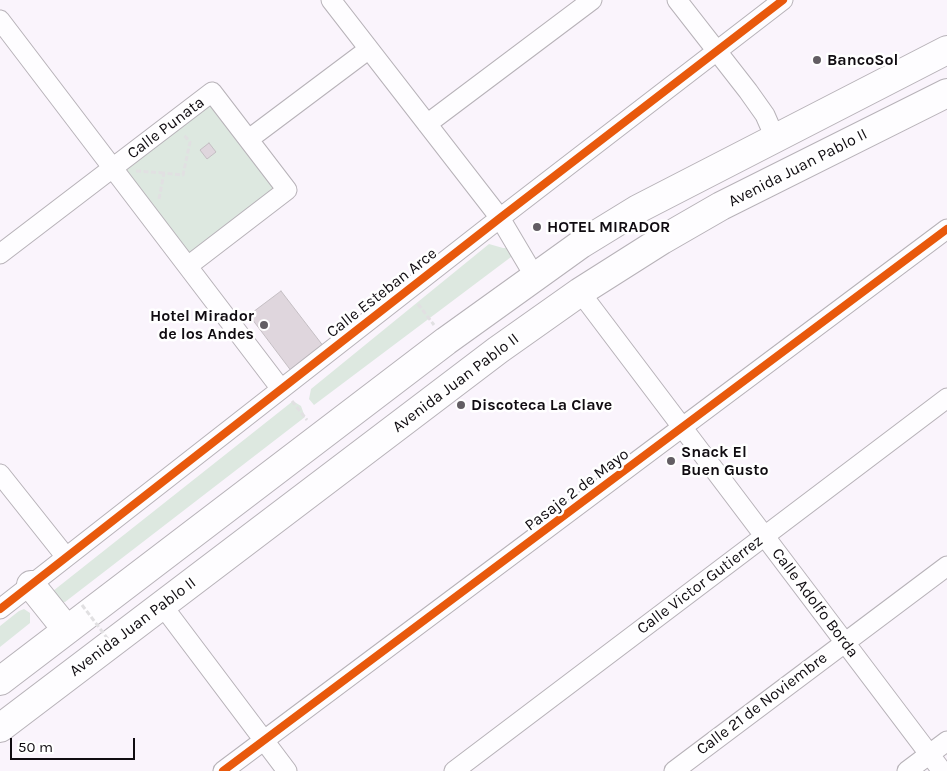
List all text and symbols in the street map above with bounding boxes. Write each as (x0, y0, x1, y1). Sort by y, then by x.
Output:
place label: BancoSol (827, 50, 898, 70)
marker: BancoSol (811, 54, 823, 66)
street label: Calle Punata (124, 93, 208, 163)
street label: Avenida Juan Pablo II (725, 125, 871, 211)
place label: HOTEL MIRADOR (547, 217, 670, 237)
marker: HOTEL MIRADOR (531, 221, 543, 233)
street label: Calle Esteban Arce (323, 244, 441, 342)
place label: Hotel Mirador de los Andes (150, 306, 254, 344)
marker: Hotel Mirador de los Andes (258, 319, 270, 331)
street label: Avenida Juan Pablo II (389, 329, 523, 437)
place label: Discoteca La Clave (471, 395, 612, 415)
marker: Discoteca La Clave (455, 399, 467, 411)
place label: Snack El Buen Gusto (681, 442, 769, 480)
street label: Pasaje 2 de Mayo (521, 445, 633, 535)
marker: Snack El Buen Gusto (665, 455, 677, 467)
street label: Calle Victor Gutierrez (633, 531, 767, 639)
street label: Calle Adolfo Borda (768, 544, 862, 662)
street label: Avenida Juan Pablo II (66, 573, 200, 681)
street label: Calle 21 de Noviembre (693, 649, 831, 759)
scale bar (12, 728, 138, 760)
text: 50 m (18, 738, 53, 756)

